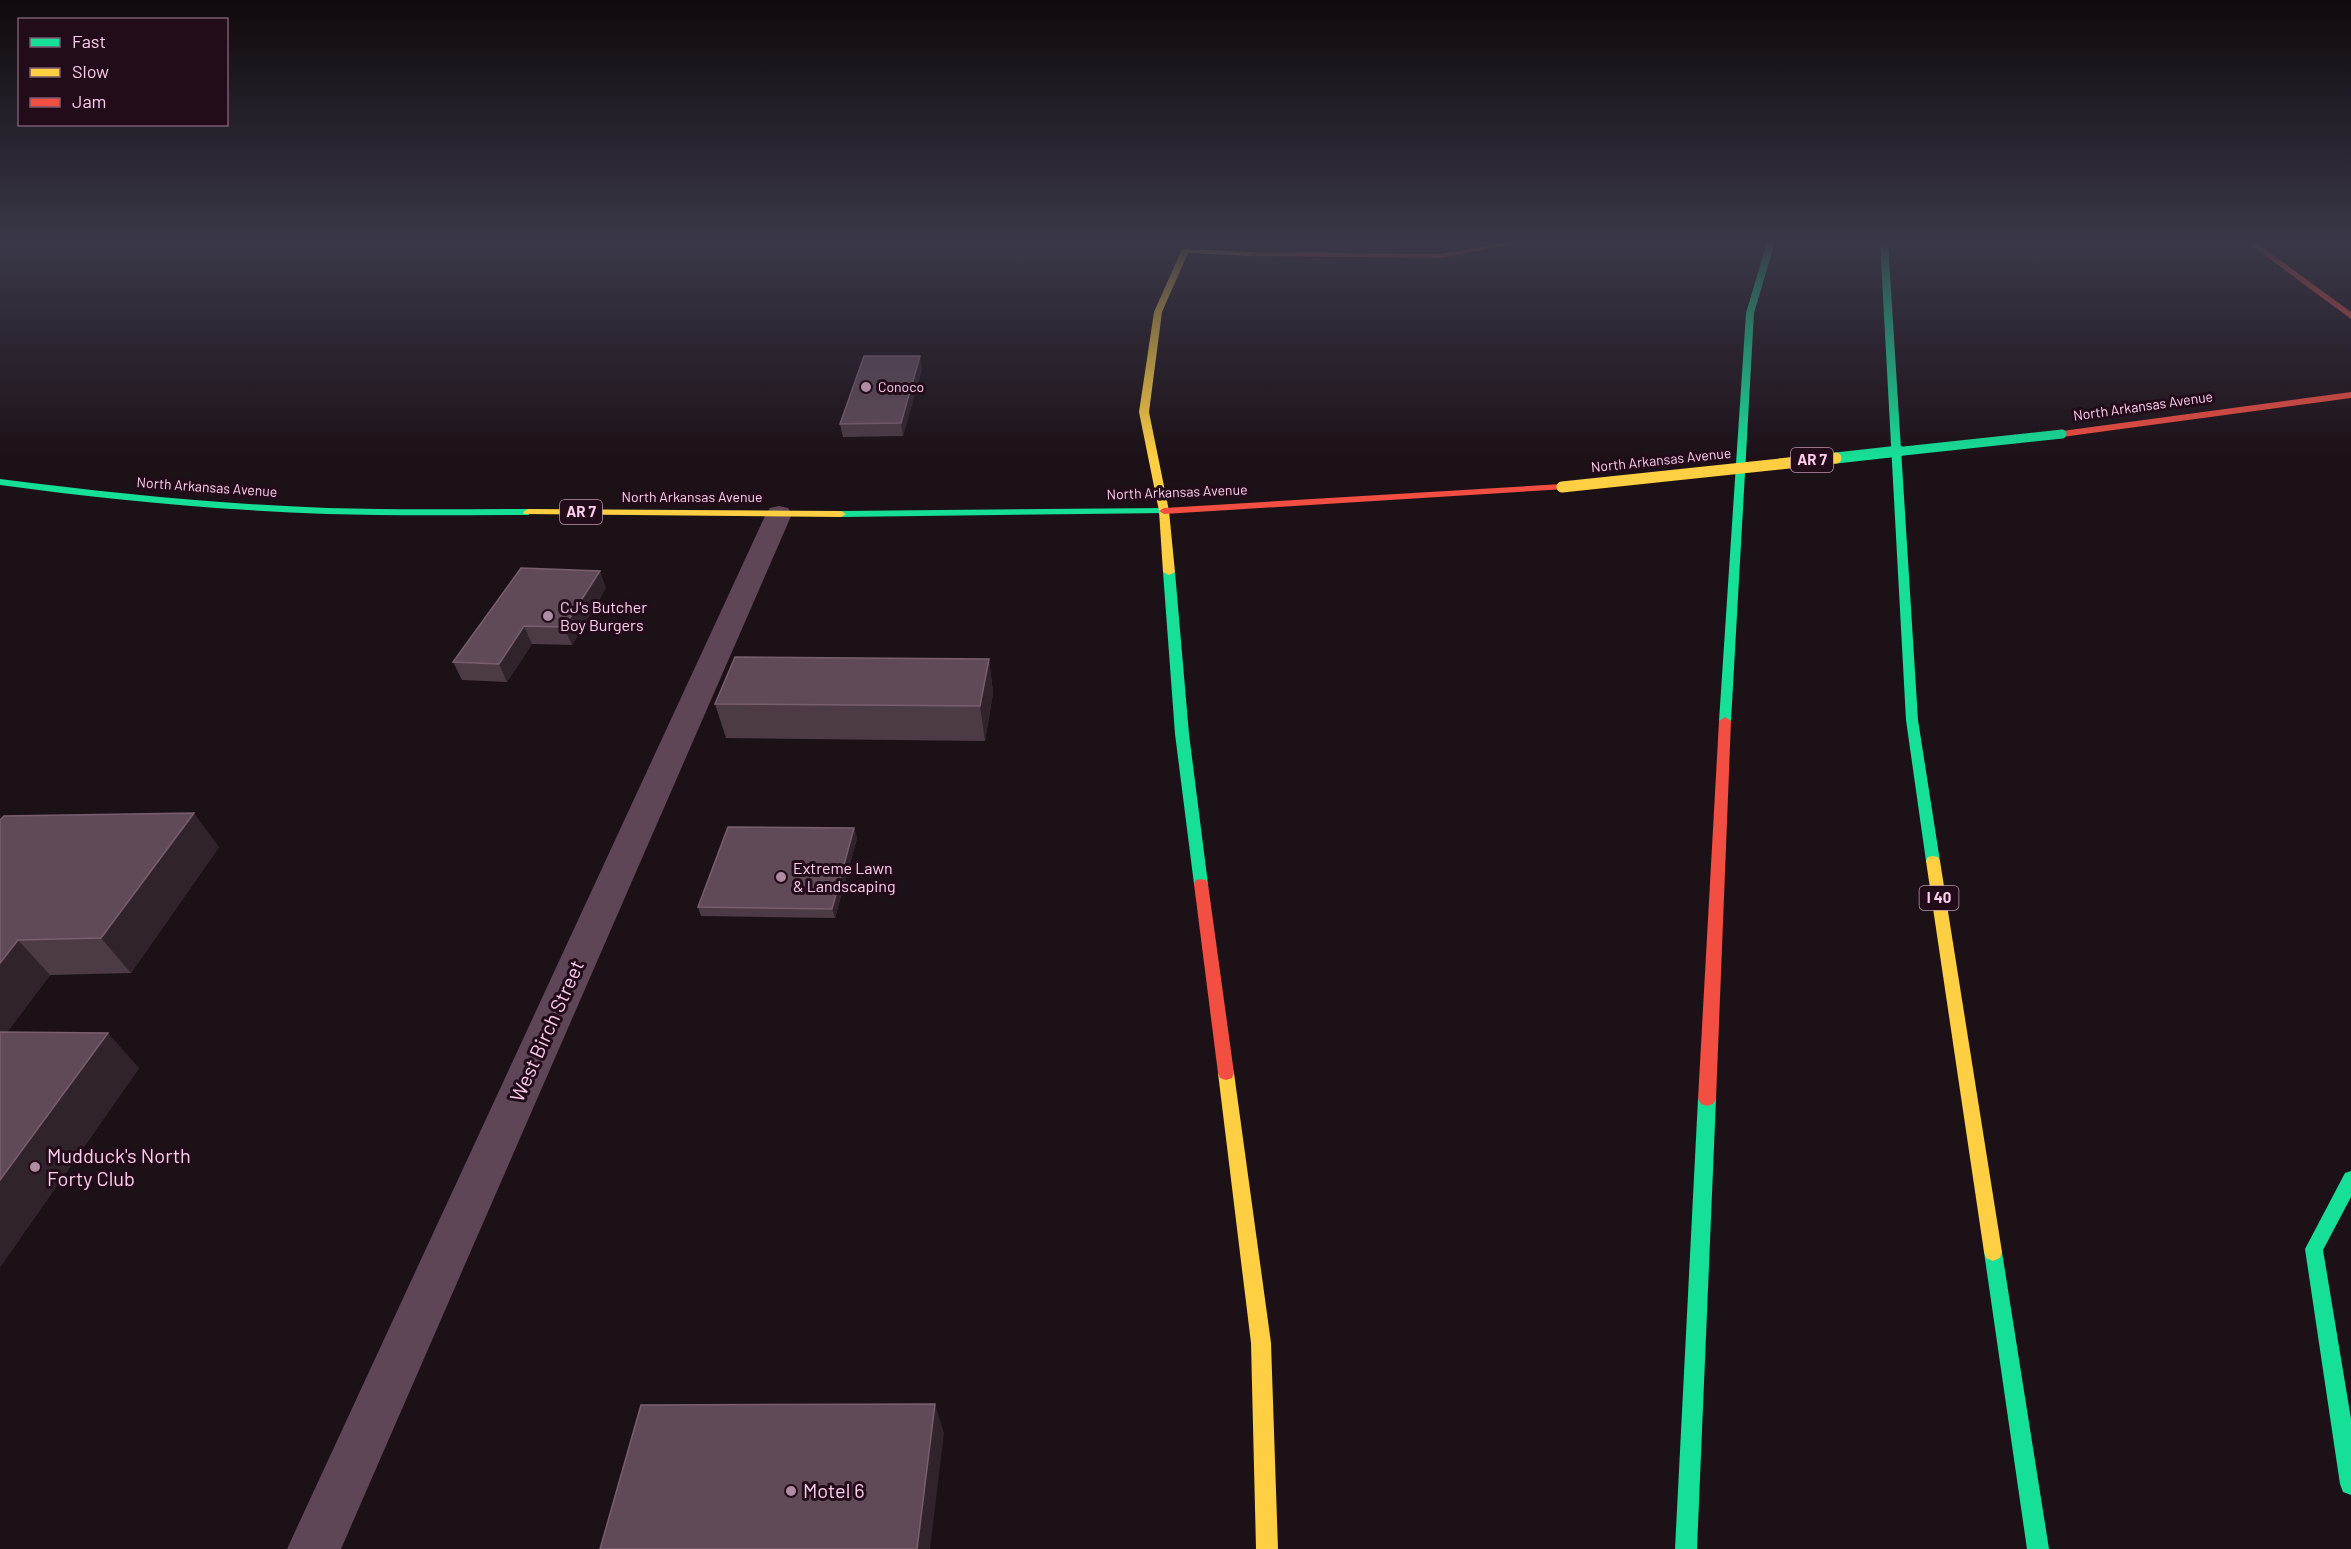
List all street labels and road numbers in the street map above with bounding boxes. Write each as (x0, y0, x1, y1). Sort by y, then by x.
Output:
street label: North Arkansas Avenue (2072, 387, 2214, 424)
street label: North Arkansas Avenue (1590, 444, 1732, 475)
road number: AR 7 (1791, 448, 1833, 472)
street label: North Arkansas Avenue (136, 473, 278, 500)
street label: North Arkansas Avenue (1106, 481, 1248, 502)
street label: North Arkansas Avenue (622, 488, 762, 505)
road number: AR 7 (560, 500, 602, 524)
road number: I 40 (1920, 886, 1958, 910)
street label: West Birch Street (504, 956, 588, 1105)

